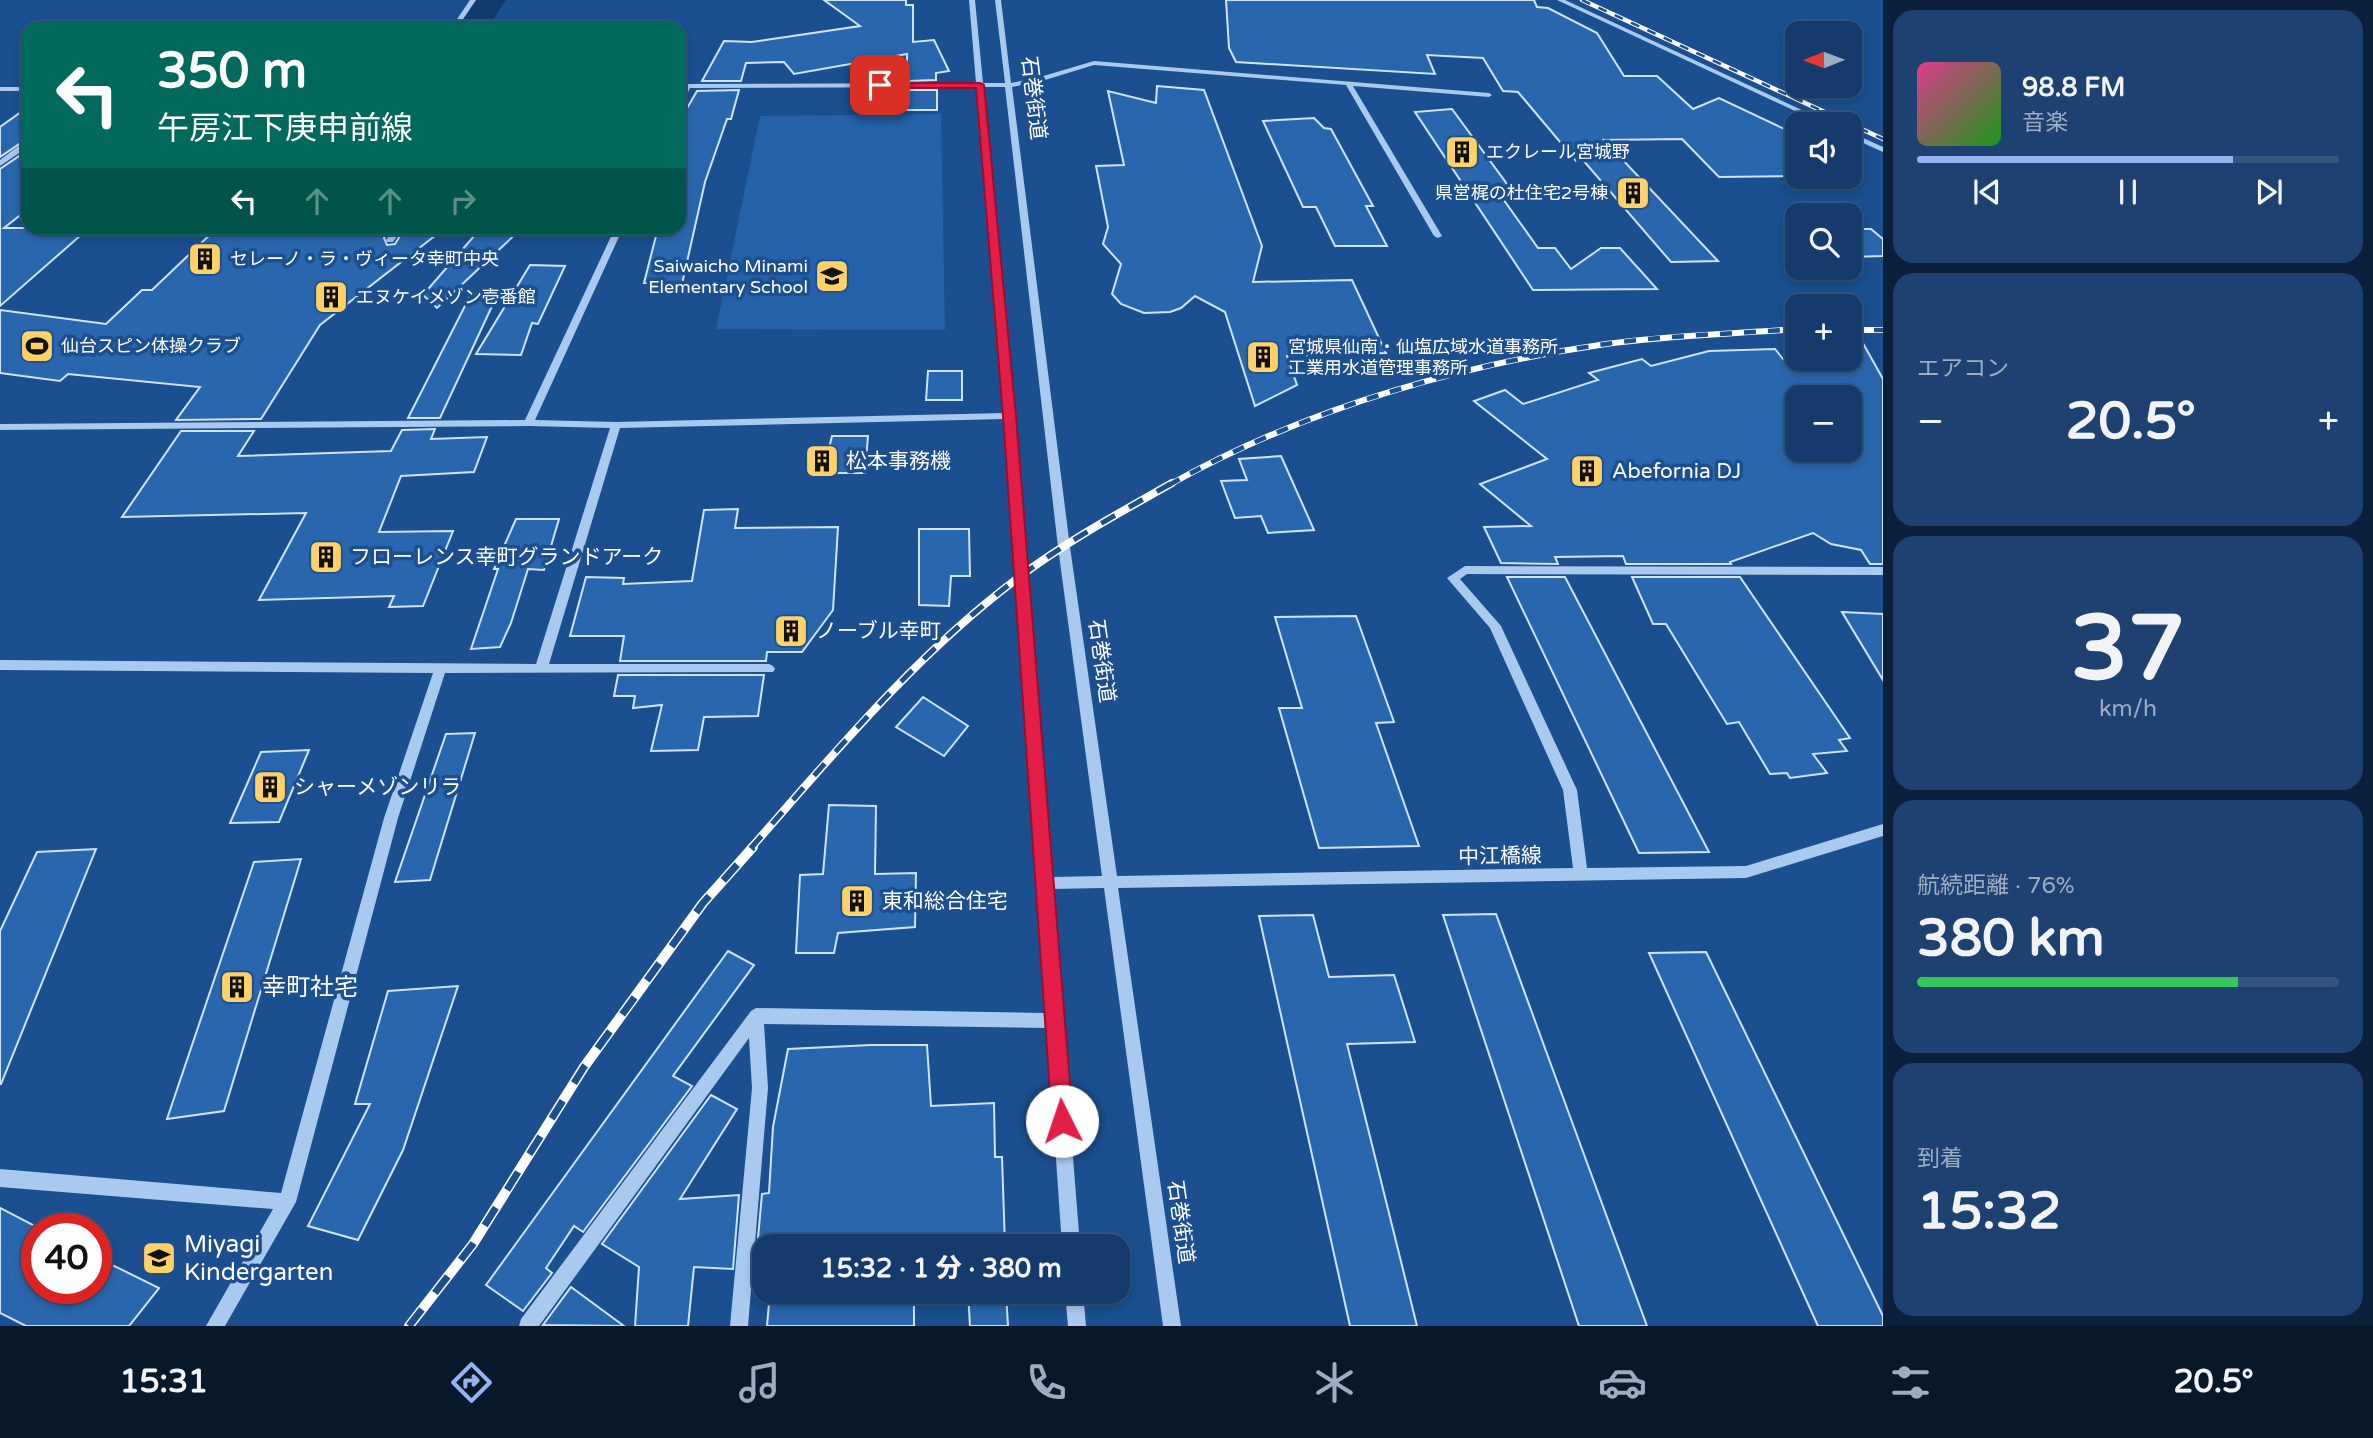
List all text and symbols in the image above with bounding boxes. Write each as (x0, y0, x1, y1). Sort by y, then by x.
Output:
north arrow (1785, 21, 1862, 98)
map controls (1785, 21, 1862, 462)
text: 350 m (157, 42, 307, 101)
icon: left (42, 49, 133, 140)
pin (850, 55, 910, 115)
street label: 石巻街道 (1016, 55, 1051, 141)
icon: arrive (861, 66, 899, 104)
text: 98.8 FM (2022, 72, 2125, 103)
text: 音楽 (2022, 109, 2068, 137)
text: 午房江下庚申前線 (157, 110, 413, 148)
button: sound (1785, 112, 1862, 189)
building icon: エクレール宮城野 (1443, 133, 1481, 171)
place label: エクレール宮城野 (1486, 141, 1630, 163)
icon: previous (1968, 173, 2006, 211)
icon: pause (2109, 173, 2147, 211)
icon: next (2250, 173, 2288, 211)
building icon: 県営梶の杜住宅2号棟 (1614, 174, 1652, 212)
icon: left (225, 182, 263, 220)
icon: ahead (298, 182, 336, 220)
icon: ahead (371, 182, 409, 220)
icon: right (444, 182, 482, 220)
place label: 県営梶の杜住宅2号棟 (1435, 182, 1608, 204)
button: search (1785, 203, 1862, 280)
building icon: セレーノ・ラ・ヴィータ幸町中央 (186, 240, 224, 278)
place label: セレーノ・ラ・ヴィータ幸町中央 (230, 248, 499, 270)
place label: Saiwaicho Minami Elementary School (648, 255, 808, 298)
school or university icon: Saiwaicho Minami Elementary School (813, 257, 851, 295)
building icon: エヌケイメゾン壱番館 (312, 278, 350, 316)
place label: エヌケイメゾン壱番館 (356, 286, 536, 308)
button: + (1785, 294, 1862, 371)
sports icon: 仙台スピン体操クラブ (18, 327, 56, 365)
place label: 仙台スピン体操クラブ (61, 335, 241, 357)
place label: 宮城県仙南・仙塩広域水道事務所 工業用水道管理事務所 (1288, 336, 1558, 379)
building icon: 宮城県仙南・仙塩広域水道事務所 工業用水道管理事務所 (1244, 338, 1282, 376)
text: エアコン (1917, 355, 2009, 383)
button: − (1785, 385, 1862, 462)
text: 20.5° (2066, 390, 2196, 453)
text: − (1917, 399, 1944, 445)
text: + (2318, 399, 2339, 445)
building icon: 松本事務機 (803, 442, 841, 480)
place label: 松本事務機 (846, 449, 951, 474)
building icon: Abefornia DJ (1568, 452, 1606, 490)
place label: Abefornia DJ (1612, 459, 1741, 484)
building icon: フローレンス幸町グランドアーク (307, 538, 345, 576)
place label: フローレンス幸町グランドアーク (350, 545, 663, 570)
text: 37 (2071, 594, 2185, 704)
building icon: ノーブル幸町 (772, 612, 810, 650)
street label: 石巻街道 (1083, 618, 1120, 704)
place label: ノーブル幸町 (816, 619, 941, 644)
text: km/h (2099, 695, 2157, 723)
building icon: シャーメゾンリラ (251, 768, 289, 806)
place label: シャーメゾンリラ (294, 775, 461, 800)
street label: 中江橋線 (1458, 843, 1542, 870)
text: 航続距離 · 76% (1917, 872, 2075, 900)
building icon: 東和総合住宅 (838, 882, 876, 920)
place label: 東和総合住宅 (882, 889, 1008, 914)
text: 380 km (1917, 907, 2105, 970)
building icon: 幸町社宅 (218, 968, 256, 1006)
place label: 幸町社宅 (262, 973, 358, 1002)
position arrow (1025, 1084, 1099, 1158)
text: 到着 (1917, 1145, 1963, 1173)
street label: 石巻街道 (1162, 1179, 1199, 1265)
text: 15:32 (1917, 1180, 2061, 1243)
speed limit sign: 40 (21, 1213, 112, 1304)
place label: Miyagi Kindergarten (184, 1230, 333, 1287)
school or university icon: Miyagi Kindergarten (140, 1239, 178, 1277)
text: 15:32 · 1 分 · 380 m (820, 1253, 1062, 1284)
icon: directions (447, 1358, 496, 1407)
icon: music (735, 1358, 784, 1407)
icon: phone (1022, 1358, 1071, 1407)
icon: climate (1310, 1358, 1359, 1407)
icon: car (1598, 1358, 1647, 1407)
icon: filters (1886, 1358, 1935, 1407)
text: 15:31 (119, 1363, 208, 1401)
text: 20.5° (2173, 1363, 2254, 1401)

